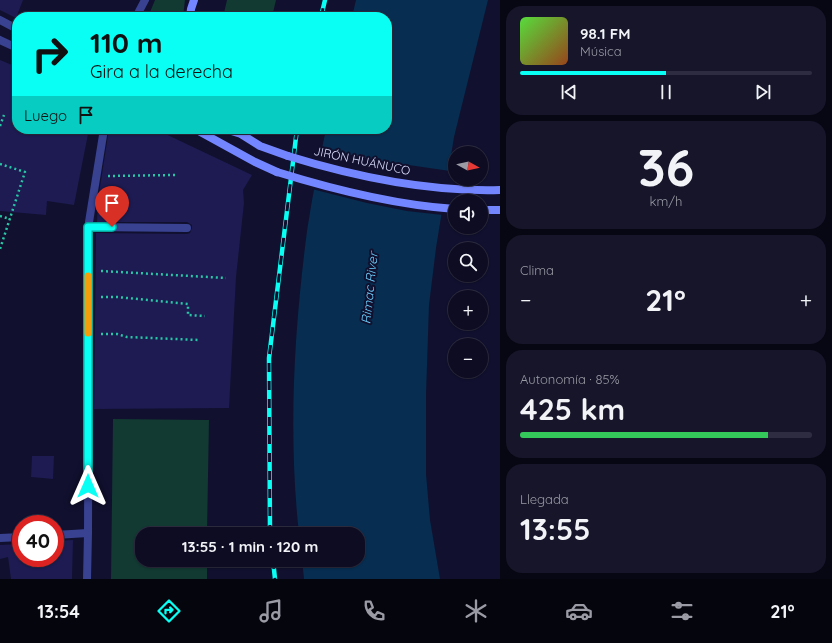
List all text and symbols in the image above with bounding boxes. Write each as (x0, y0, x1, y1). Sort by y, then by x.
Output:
text: 98.1 FM (580, 24, 630, 43)
text: 110 m (90, 25, 163, 60)
icon: right (24, 28, 76, 80)
text: Música (580, 43, 622, 59)
text: Gira a la derecha (90, 60, 233, 83)
icon: previous (558, 81, 580, 103)
icon: pause (655, 81, 677, 103)
icon: next (752, 81, 774, 103)
icon: arrive (75, 104, 97, 126)
text: Luego (24, 106, 67, 125)
text: 36 (638, 134, 694, 199)
street label: JIRÓN HUÁNUCO (312, 143, 412, 178)
north arrow (448, 146, 488, 186)
map controls (448, 146, 488, 378)
pin (95, 186, 129, 227)
icon: arrive (101, 192, 123, 214)
text: km/h (650, 193, 682, 209)
button: sound (448, 194, 488, 234)
button: search (448, 242, 488, 282)
water label: Rimac River (357, 249, 381, 325)
text: Clima (520, 262, 554, 278)
text: 21° (645, 281, 686, 319)
text: − (520, 286, 531, 314)
text: + (800, 286, 812, 314)
button: + (448, 290, 488, 330)
button: − (448, 338, 488, 378)
text: Autonomía · 85% (520, 371, 620, 387)
text: 425 km (520, 390, 625, 428)
position arrow (67, 465, 109, 507)
text: Llegada (520, 491, 569, 507)
text: 13:55 (520, 510, 591, 548)
speed limit sign: 40 (12, 515, 64, 567)
text: 13:55 · 1 min · 120 m (182, 537, 318, 556)
icon: directions (155, 597, 183, 625)
icon: music (257, 597, 285, 625)
icon: phone (360, 597, 388, 625)
icon: climate (462, 597, 490, 625)
icon: car (565, 597, 593, 625)
icon: filters (668, 597, 696, 625)
text: 13:54 (37, 600, 80, 623)
text: 21° (770, 600, 795, 623)

